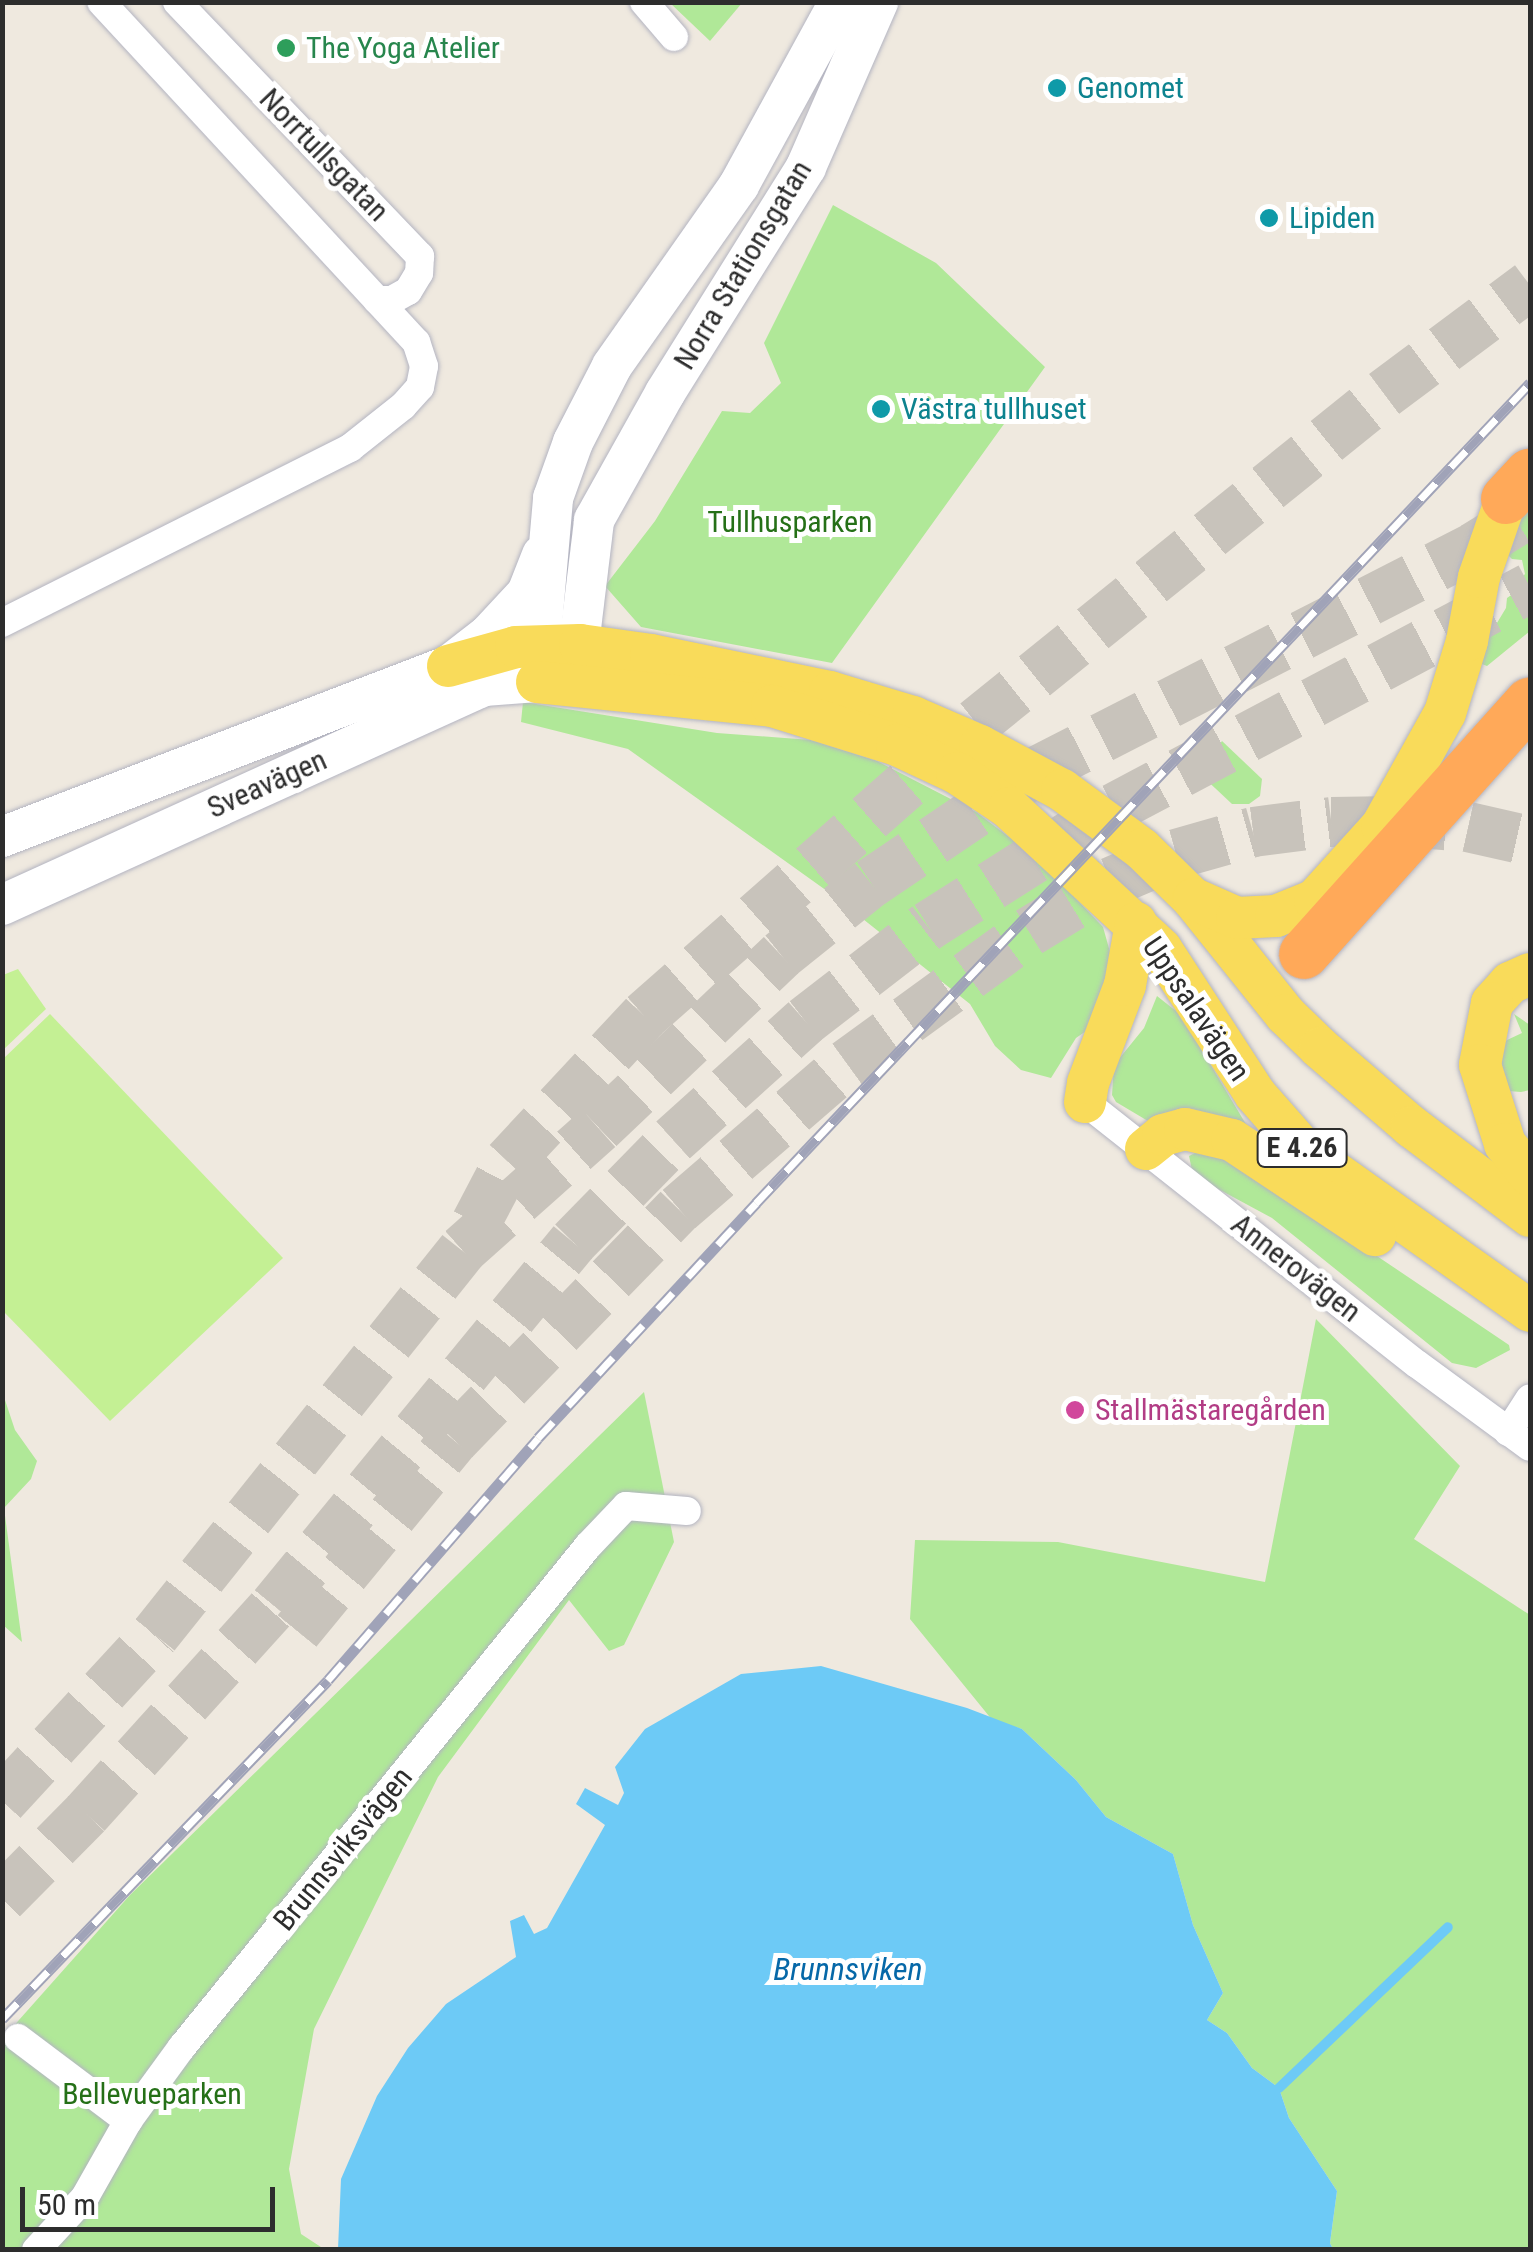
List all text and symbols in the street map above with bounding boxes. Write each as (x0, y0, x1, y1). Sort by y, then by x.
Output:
place label: The Yoga Atelier (306, 30, 500, 66)
marker: The Yoga Atelier (275, 37, 297, 59)
place label: Genomet (1077, 70, 1184, 106)
marker: Genomet (1046, 77, 1068, 99)
street label: Norrtullsgatan (252, 81, 396, 229)
street label: Norra Stationsgatan (666, 154, 820, 376)
place label: Lipiden (1289, 200, 1375, 236)
marker: Lipiden (1258, 207, 1280, 229)
place label: Västra tullhuset (901, 391, 1087, 427)
marker: Västra tullhuset (870, 398, 892, 420)
park label: Tullhusparken (707, 504, 873, 540)
street label: Sveavägen (202, 742, 332, 826)
street label: Uppsalavägen (1135, 930, 1257, 1088)
road number: E 4.26 (1254, 1125, 1350, 1171)
street label: Annerovägen (1224, 1206, 1368, 1330)
place label: Stallmästaregården (1095, 1392, 1326, 1428)
marker: Stallmästaregården (1064, 1399, 1086, 1421)
street label: Brunnsviksvägen (266, 1760, 420, 1938)
water label: Brunnsviken (773, 1950, 923, 1988)
park label: Bellevueparken (62, 2076, 242, 2112)
scale bar (25, 2167, 280, 2229)
text: 50 m (37, 2187, 96, 2222)

